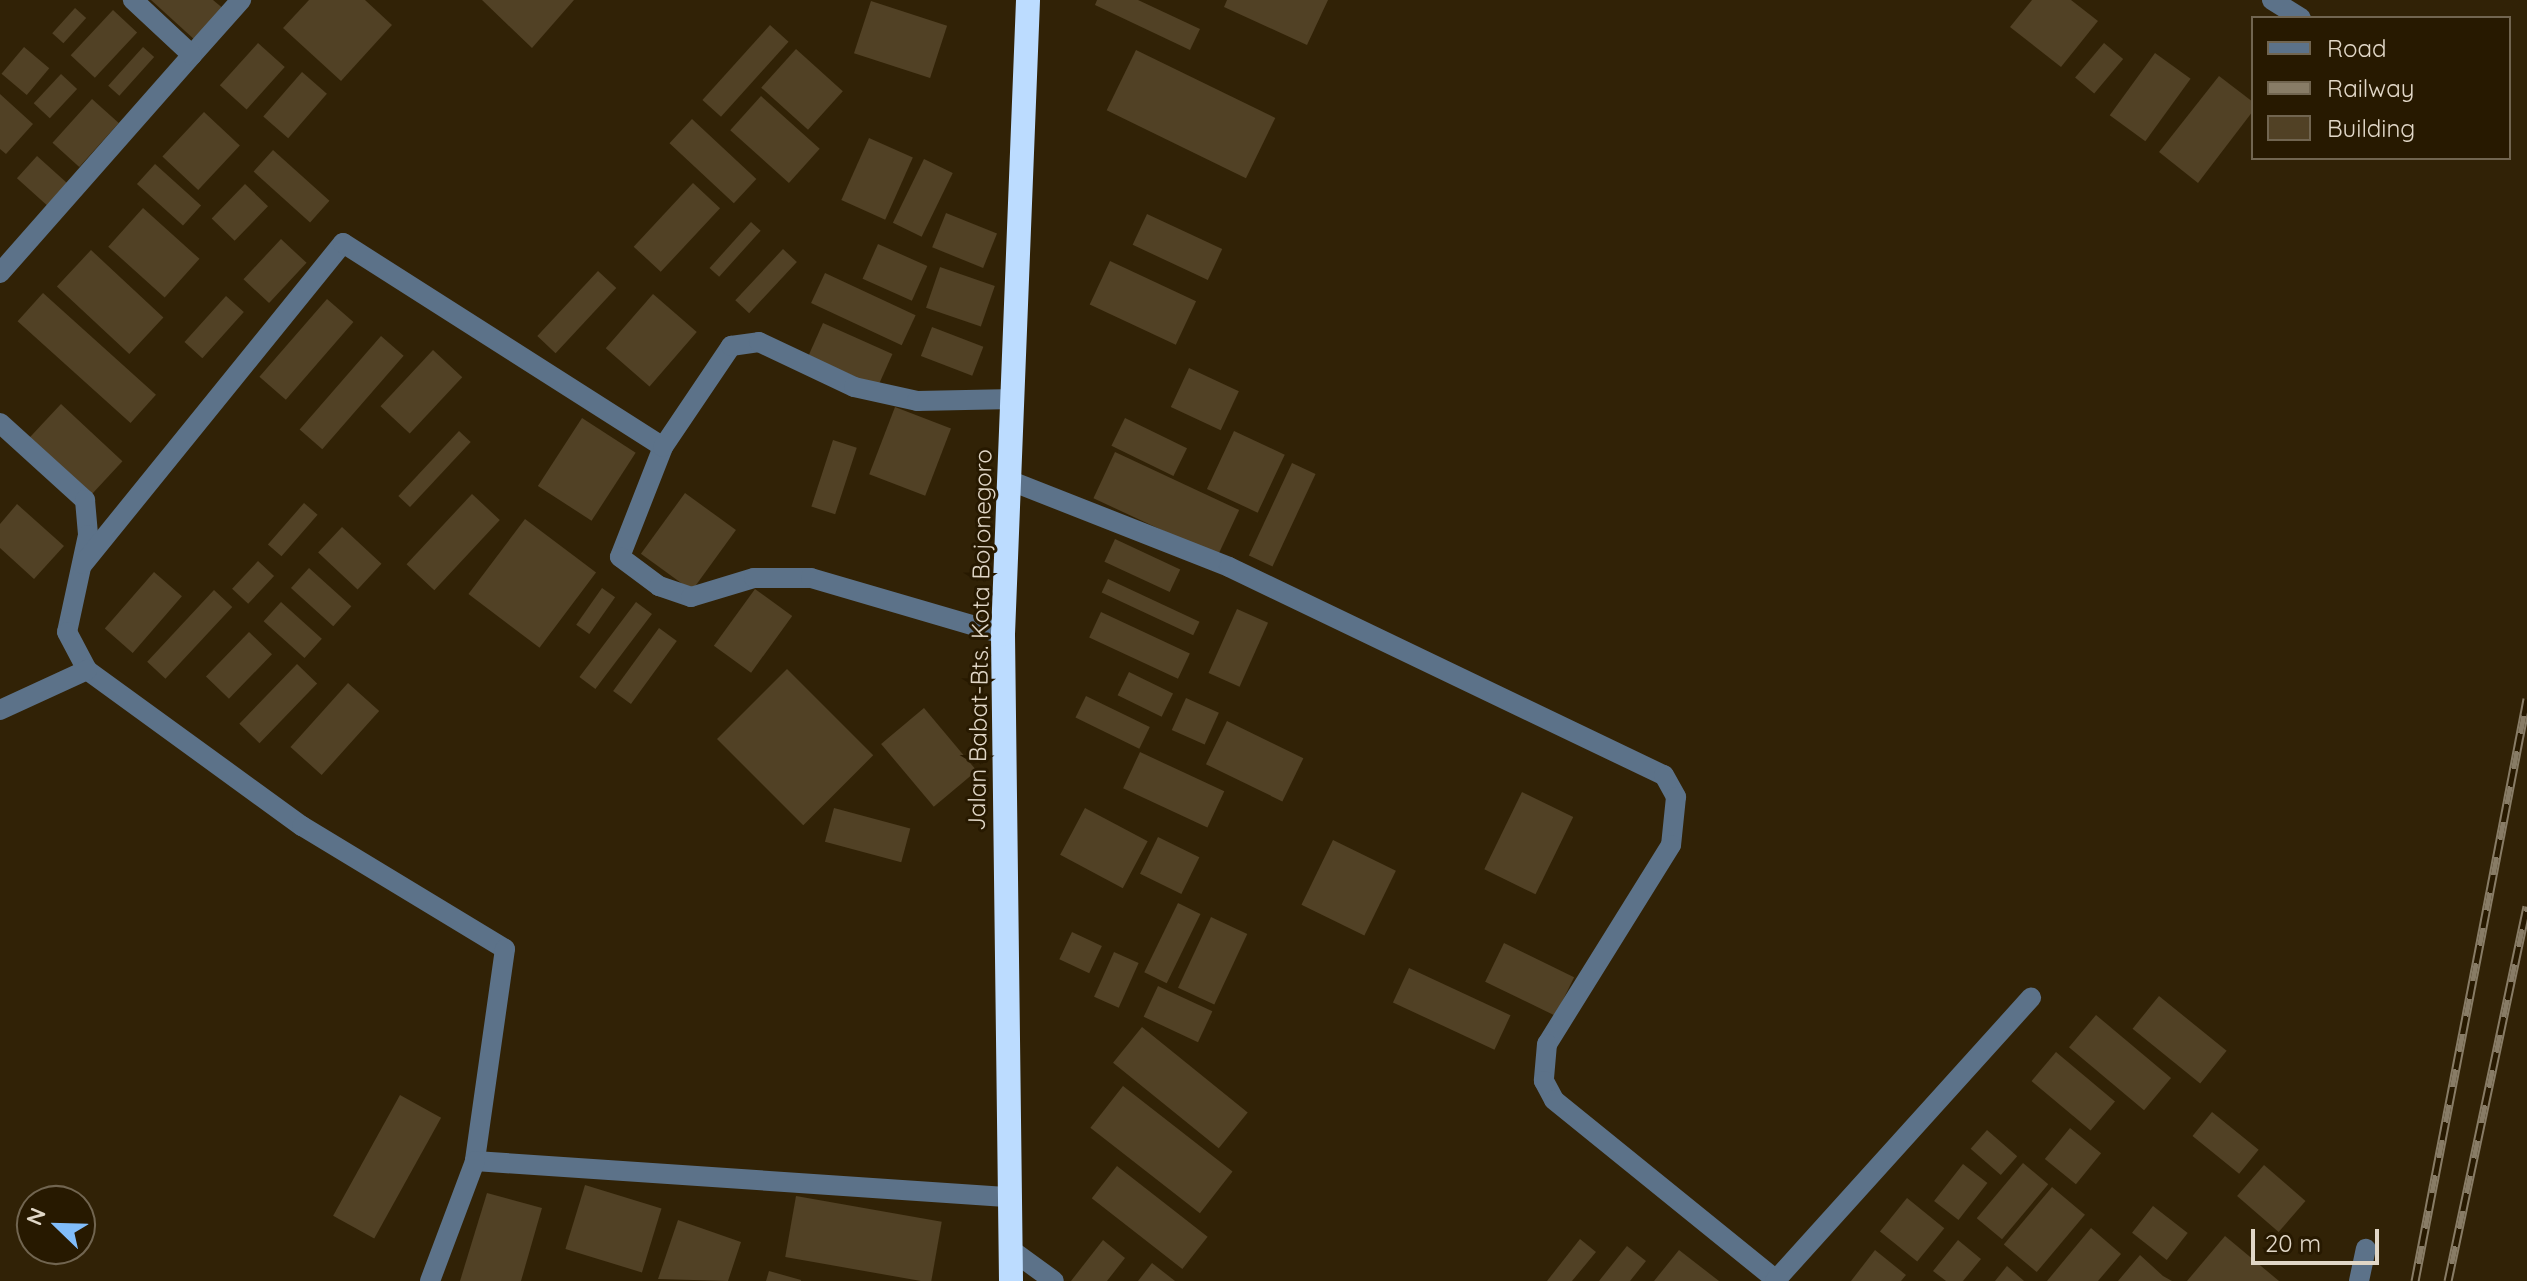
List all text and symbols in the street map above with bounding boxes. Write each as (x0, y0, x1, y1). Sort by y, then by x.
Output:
legend (2251, 16, 2511, 160)
text: Road (2327, 33, 2387, 63)
text: Railway (2327, 73, 2414, 103)
text: Building (2327, 113, 2415, 143)
street label: Jalan Babat-Bts. Kota Bojonegoro (962, 449, 998, 831)
north arrow (16, 1185, 96, 1265)
text: N (20, 1203, 52, 1229)
scale bar (2255, 1213, 2383, 1263)
text: 20 m (2265, 1228, 2321, 1258)

